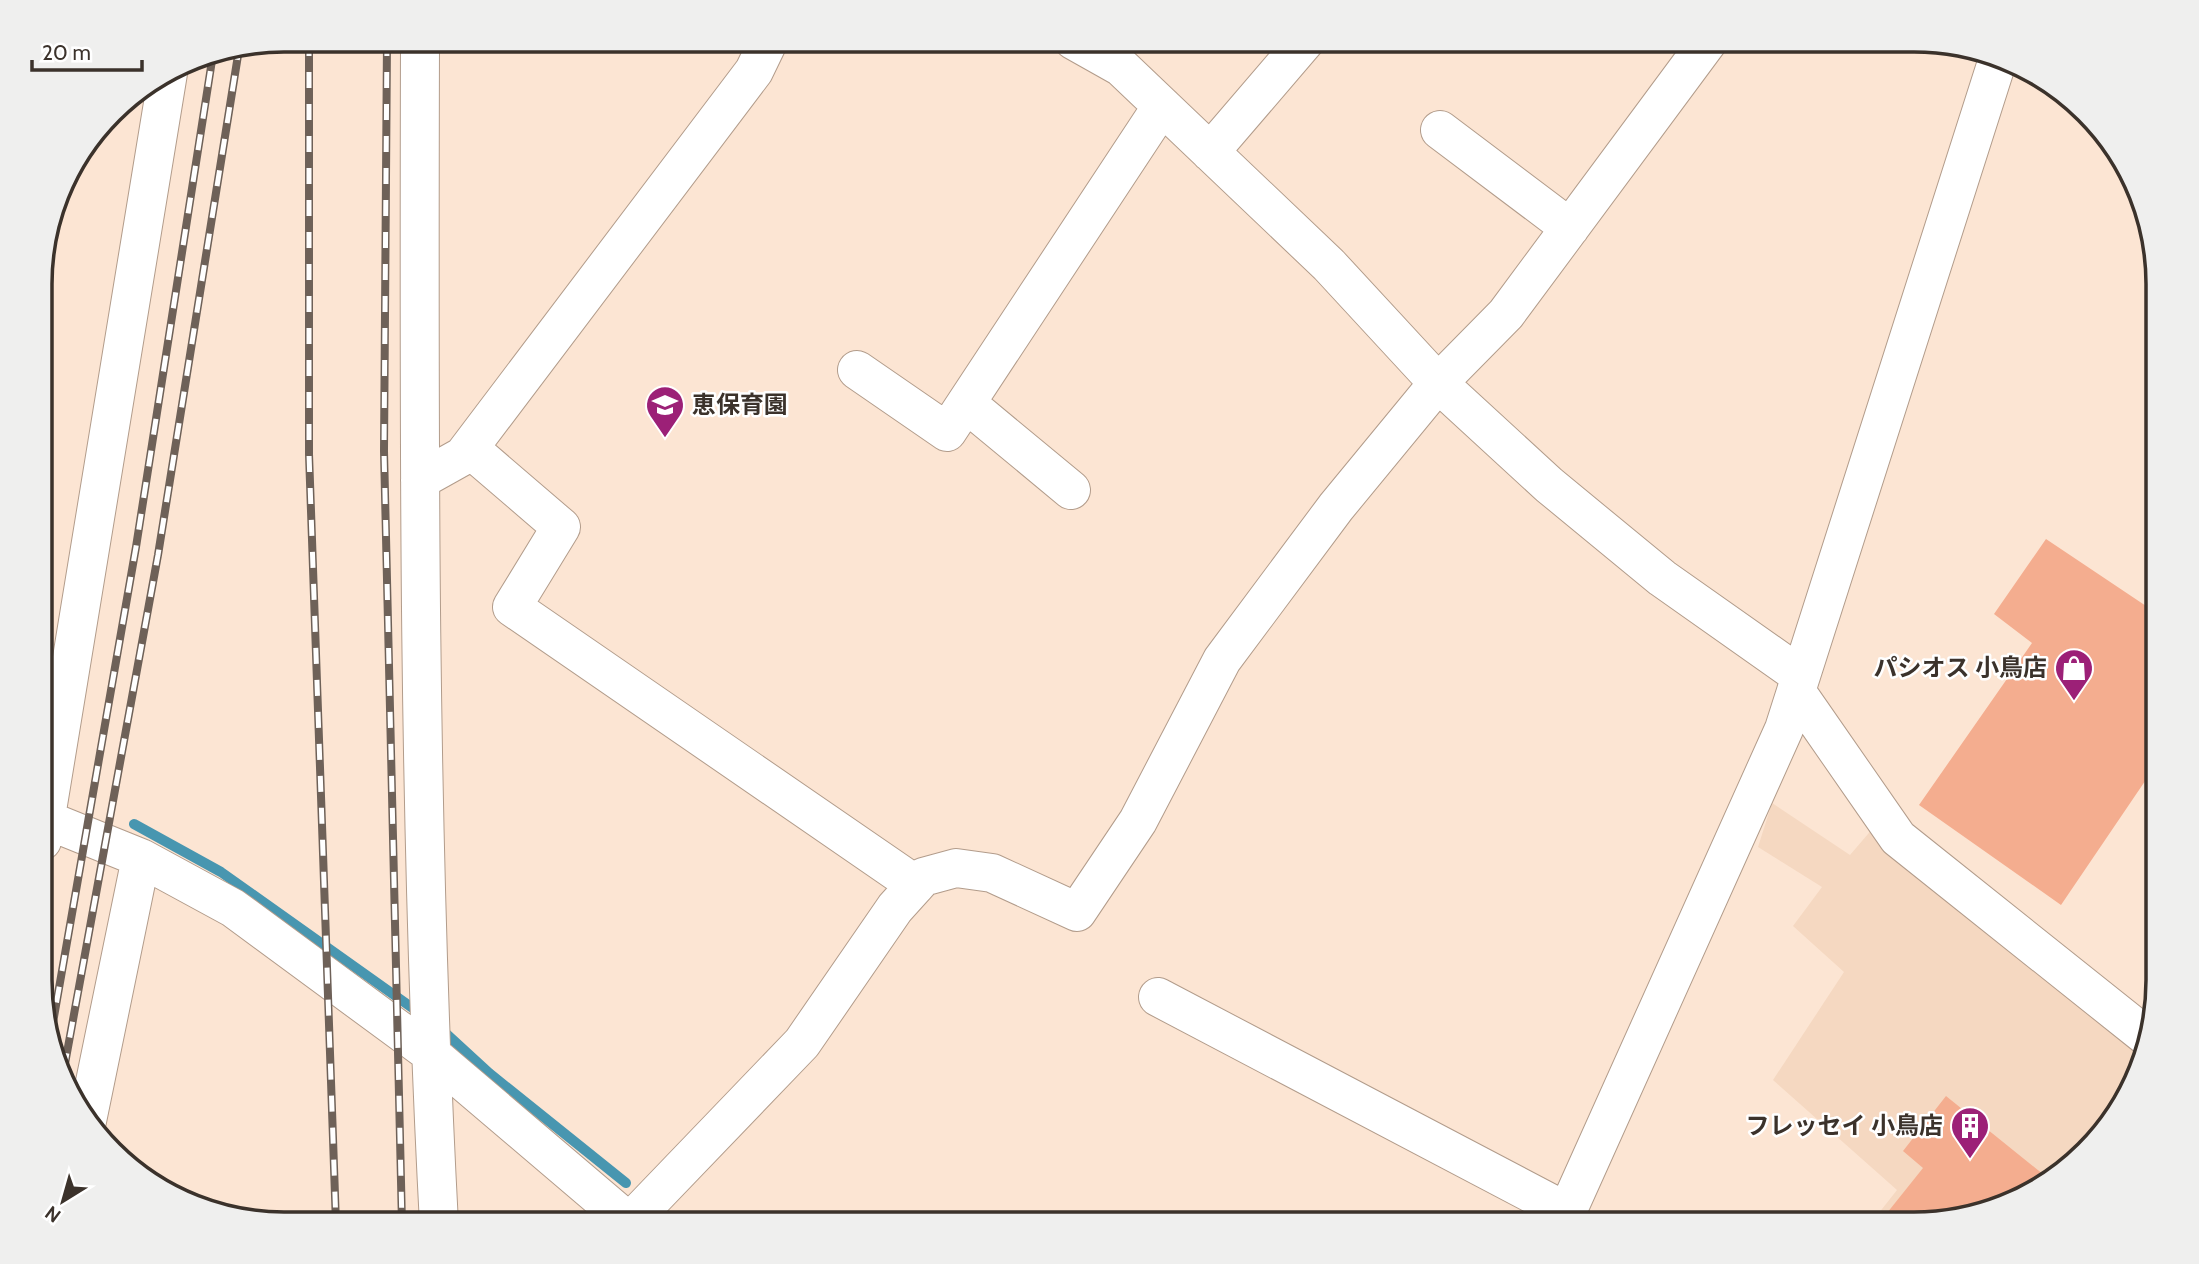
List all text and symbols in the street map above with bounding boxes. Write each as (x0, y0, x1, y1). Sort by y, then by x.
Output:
scale bar (32, 28, 142, 72)
text: 20 m (42, 40, 91, 65)
school or university icon: 恵保育園 (644, 384, 686, 439)
place label: 恵保育園 (692, 390, 788, 419)
shop icon: パシオス 小鳥店 (2053, 647, 2095, 702)
place label: パシオス 小鳥店 (1874, 653, 2047, 682)
building icon: フレッセイ 小鳥店 (1949, 1105, 1991, 1160)
place label: フレッセイ 小鳥店 (1746, 1111, 1943, 1140)
north arrow (28, 1166, 98, 1236)
text: N (41, 1201, 65, 1227)

